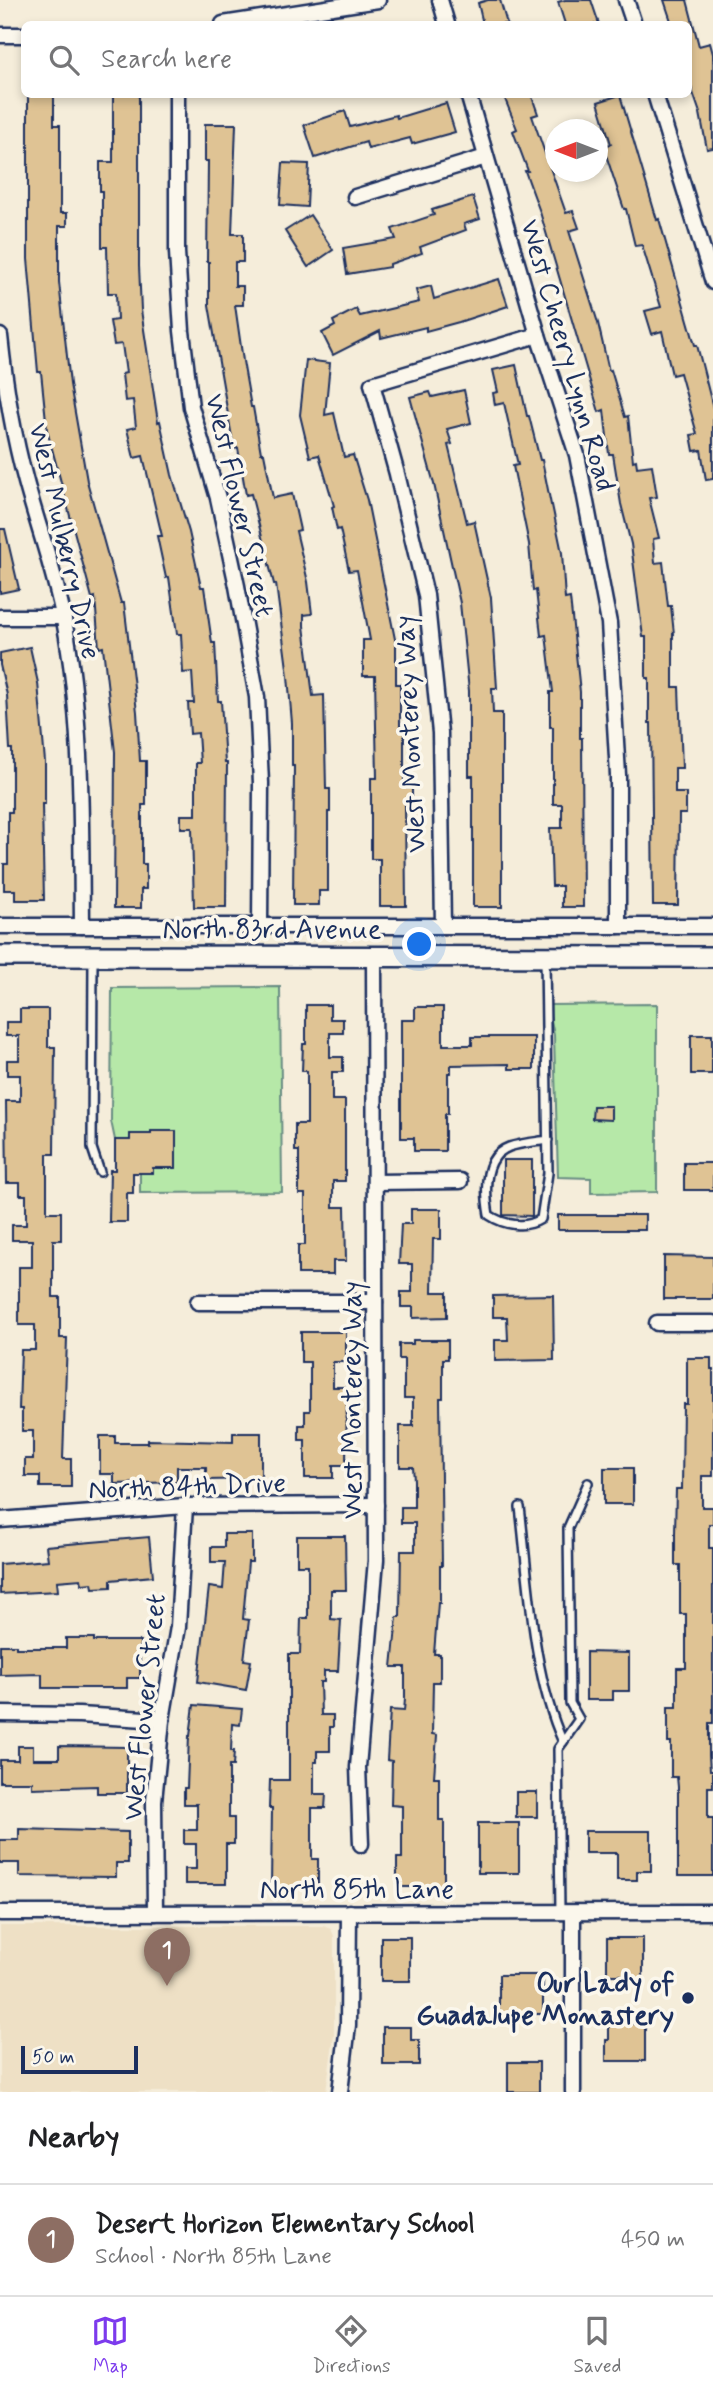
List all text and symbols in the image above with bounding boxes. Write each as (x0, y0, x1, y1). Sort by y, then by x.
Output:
search box (21, 21, 692, 98)
icon: search (45, 41, 83, 79)
text: Search here (101, 43, 232, 77)
north arrow (545, 119, 608, 182)
street label: West Cheery Lynn Road (510, 215, 623, 496)
street label: West Flower Street (195, 390, 282, 621)
street label: West Mulberry Drive (18, 420, 109, 663)
street label: West Monterey Way (387, 614, 436, 854)
street label: North 83rd Avenue (162, 912, 382, 949)
your location (402, 927, 436, 961)
street label: West Monterey Way (335, 1281, 372, 1519)
street label: North 84th Drive (87, 1466, 287, 1509)
street label: West Flower Street (115, 1592, 176, 1823)
street label: North 85th Lane (260, 1872, 454, 1909)
pin: 1 (144, 1928, 190, 1986)
place label: Our Lady of Guadalupe Monastery (416, 1966, 675, 2035)
marker: Our Lady of Guadalupe Monastery (680, 1990, 696, 2006)
scale bar (21, 2043, 138, 2075)
text: 50 m (32, 2045, 75, 2070)
text: Nearby (28, 2118, 119, 2157)
text: Desert Horizon Elementary School (95, 2208, 475, 2242)
text: 1 (46, 2225, 56, 2255)
text: 450 m (621, 2225, 685, 2255)
text: School · North 85th Lane (95, 2242, 332, 2272)
tab: Map (91, 2312, 129, 2379)
tab: Directions (312, 2312, 391, 2379)
tab: Saved (573, 2312, 621, 2379)

